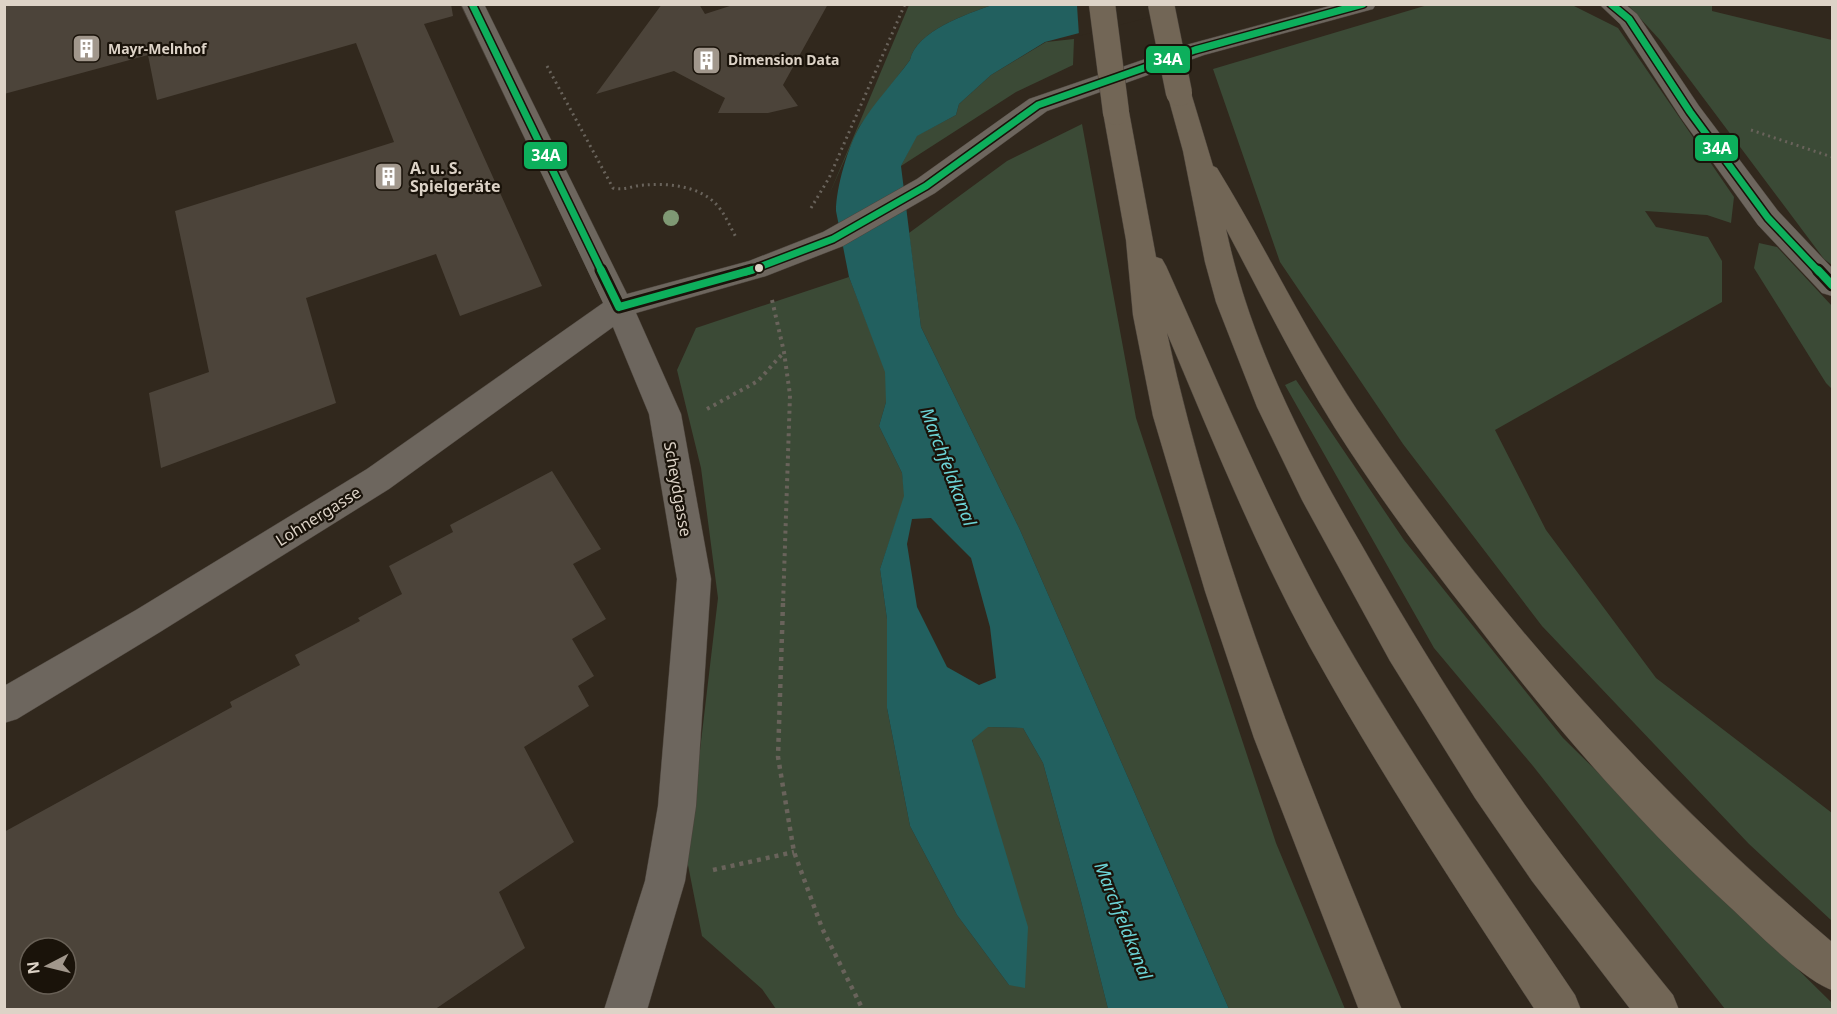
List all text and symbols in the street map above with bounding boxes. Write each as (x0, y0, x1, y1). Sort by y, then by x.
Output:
building icon: Mayr-Melnhof (71, 33, 103, 65)
place label: Mayr-Melnhof (108, 39, 208, 58)
building icon: Dimension Data (691, 44, 723, 76)
line badge: 34A (1145, 45, 1191, 74)
text: 34A (1153, 48, 1184, 70)
place label: Dimension Data (728, 50, 839, 69)
line badge: 34A (1694, 134, 1739, 162)
text: 34A (1702, 137, 1733, 159)
line badge: 34A (523, 141, 568, 170)
text: 34A (531, 144, 562, 166)
place label: A. u. S. Spielgeräte (410, 157, 501, 197)
building icon: A. u. S. Spielgeräte (373, 161, 405, 193)
unlabelled marker (753, 262, 765, 274)
water label: Marchfeldkanal (915, 404, 983, 530)
street label: Scheydgasse (659, 440, 697, 538)
street label: Lohnergasse (271, 481, 365, 551)
water label: Marchfeldkanal (1089, 858, 1159, 983)
north arrow (18, 936, 78, 996)
text: N (21, 960, 45, 976)

